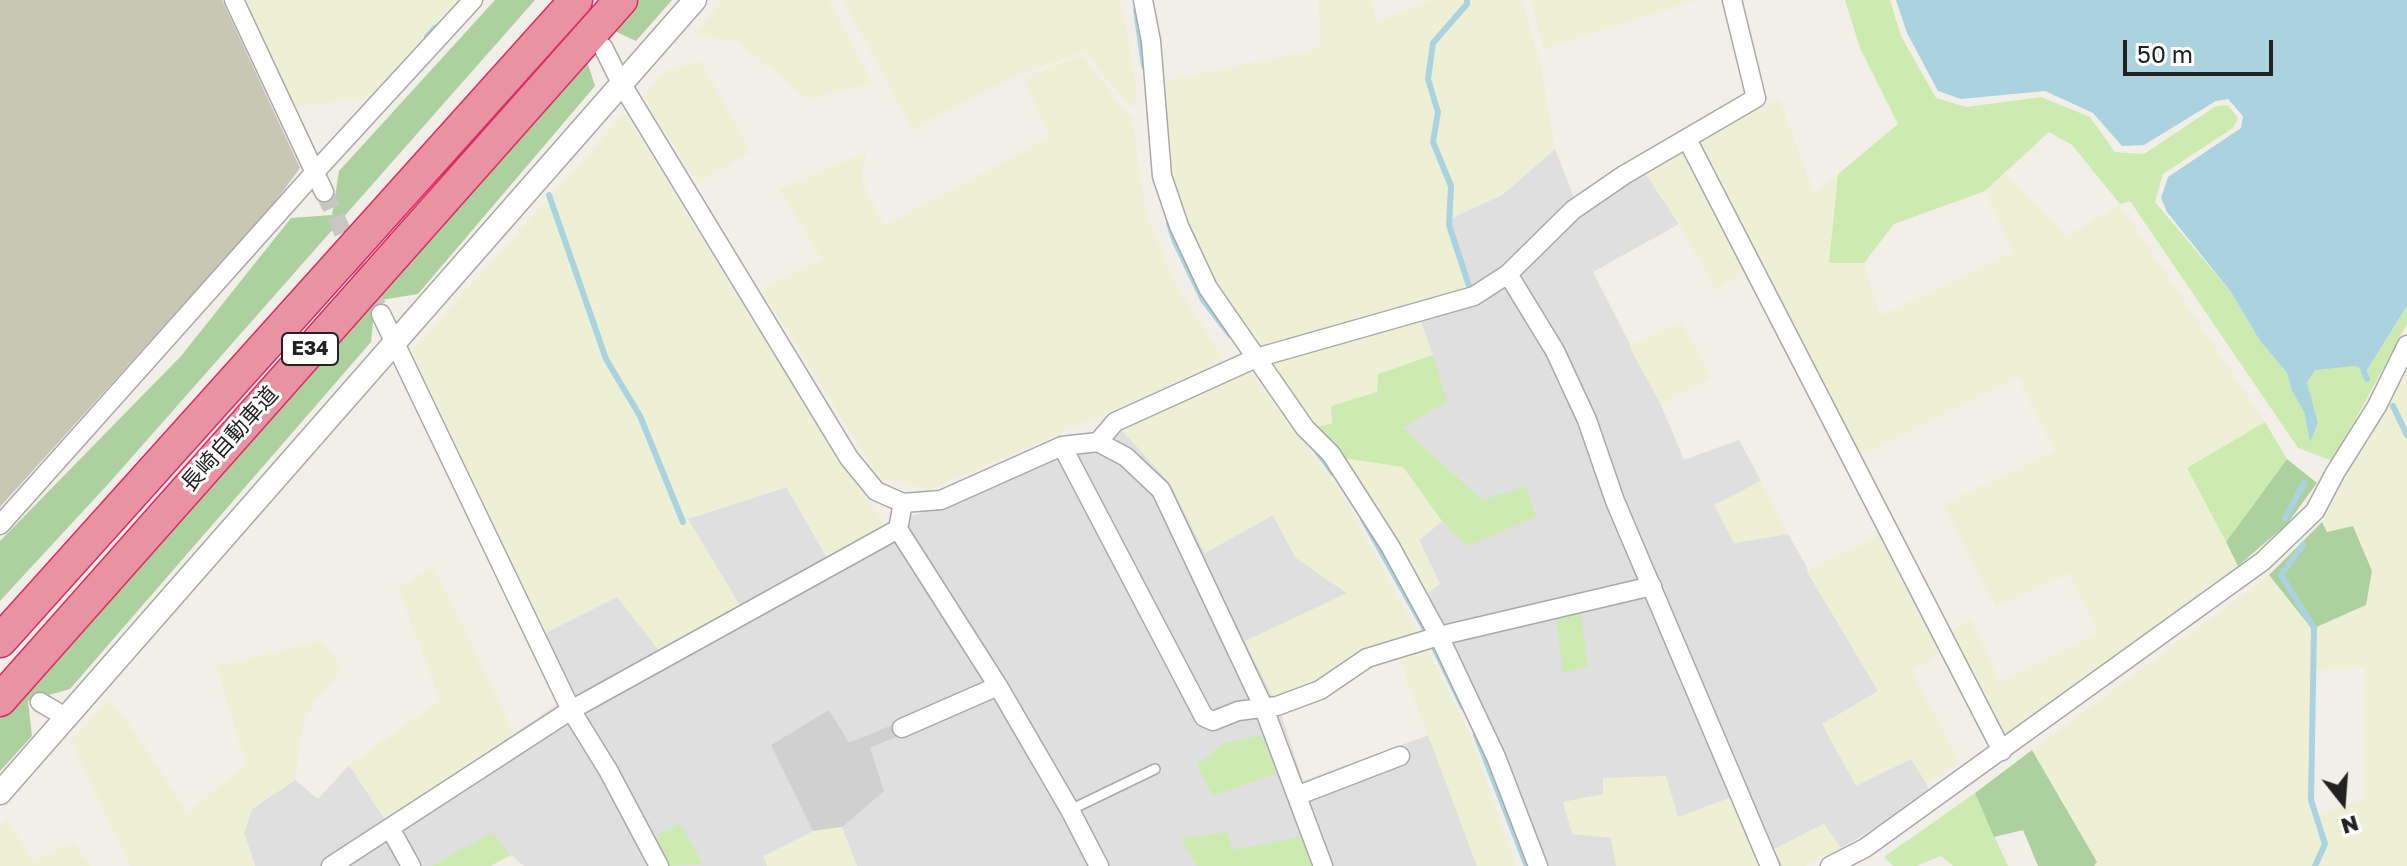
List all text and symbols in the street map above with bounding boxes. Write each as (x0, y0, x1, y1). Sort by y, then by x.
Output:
scale bar (2127, 24, 2277, 74)
text: 50 m (2137, 39, 2193, 68)
road number: E34 (282, 333, 338, 365)
street label: 長崎自動車道 (176, 381, 284, 497)
north arrow (2303, 762, 2383, 842)
text: N (2338, 810, 2362, 841)

